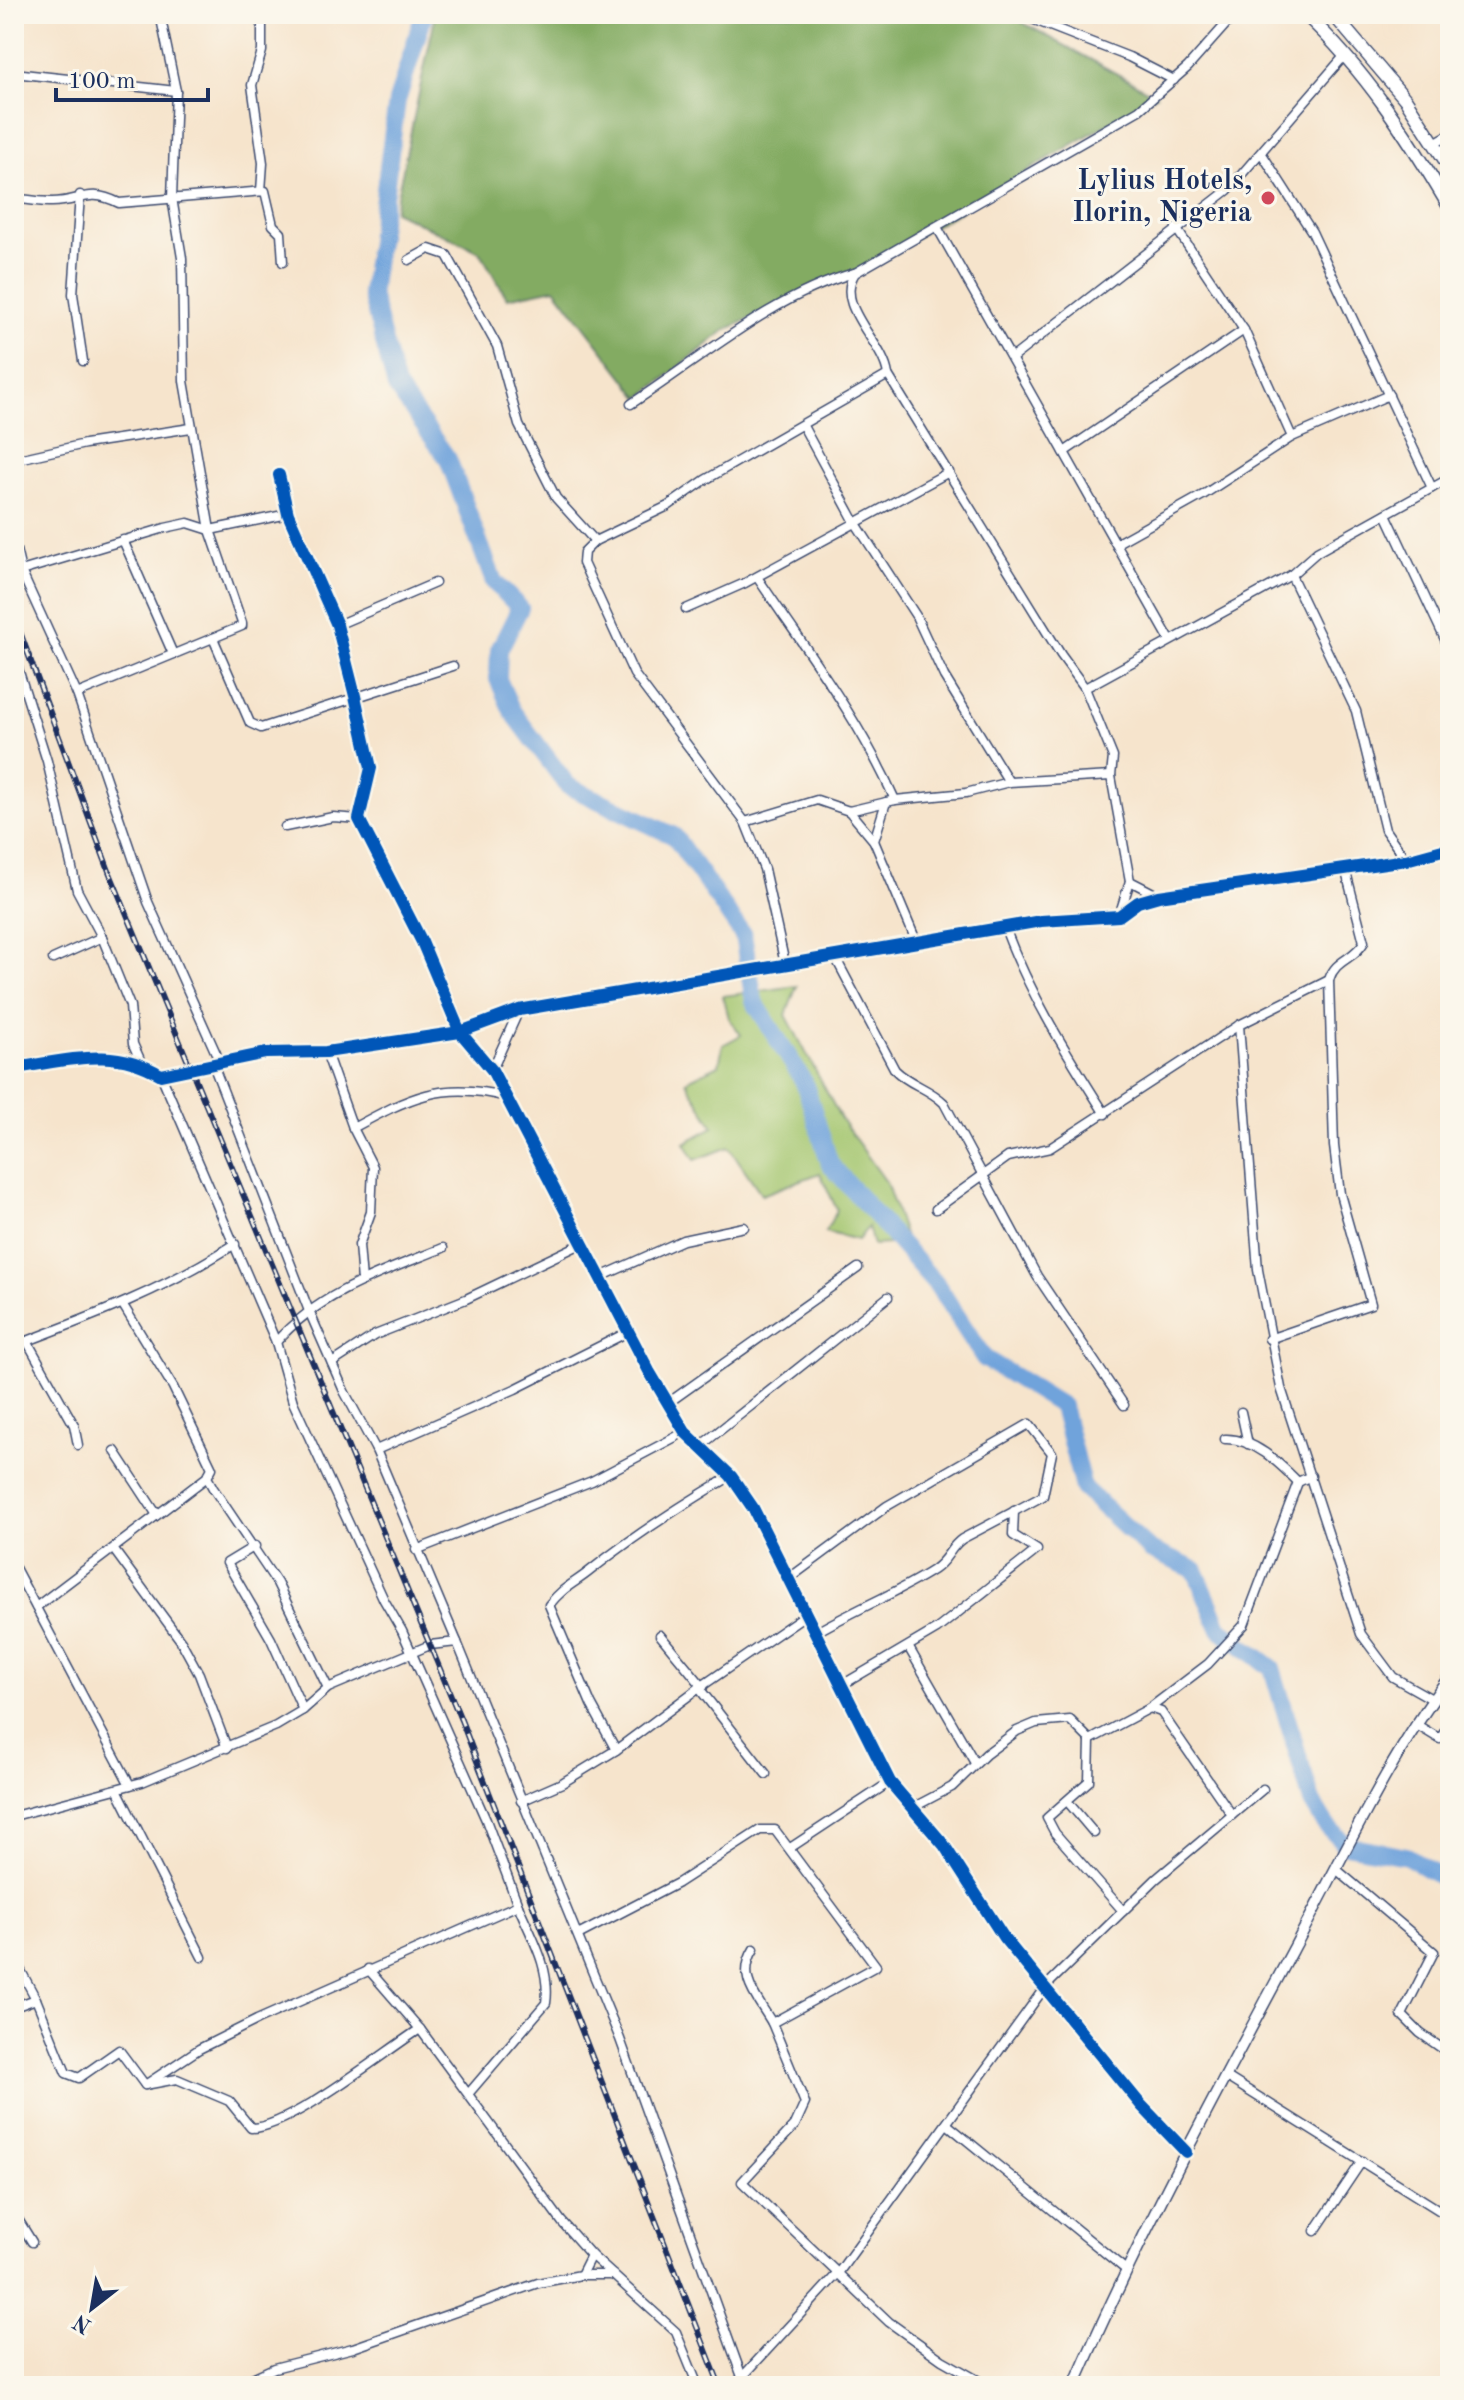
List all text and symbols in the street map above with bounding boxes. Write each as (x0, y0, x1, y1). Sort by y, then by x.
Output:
scale bar (56, 52, 208, 102)
text: 100 m (68, 70, 136, 94)
place label: Lylius Hotels, Ilorin, Nigeria (1072, 168, 1252, 228)
marker: Lylius Hotels, Ilorin, Nigeria (1259, 189, 1277, 207)
north arrow (52, 2268, 132, 2348)
text: N (70, 2310, 96, 2337)

